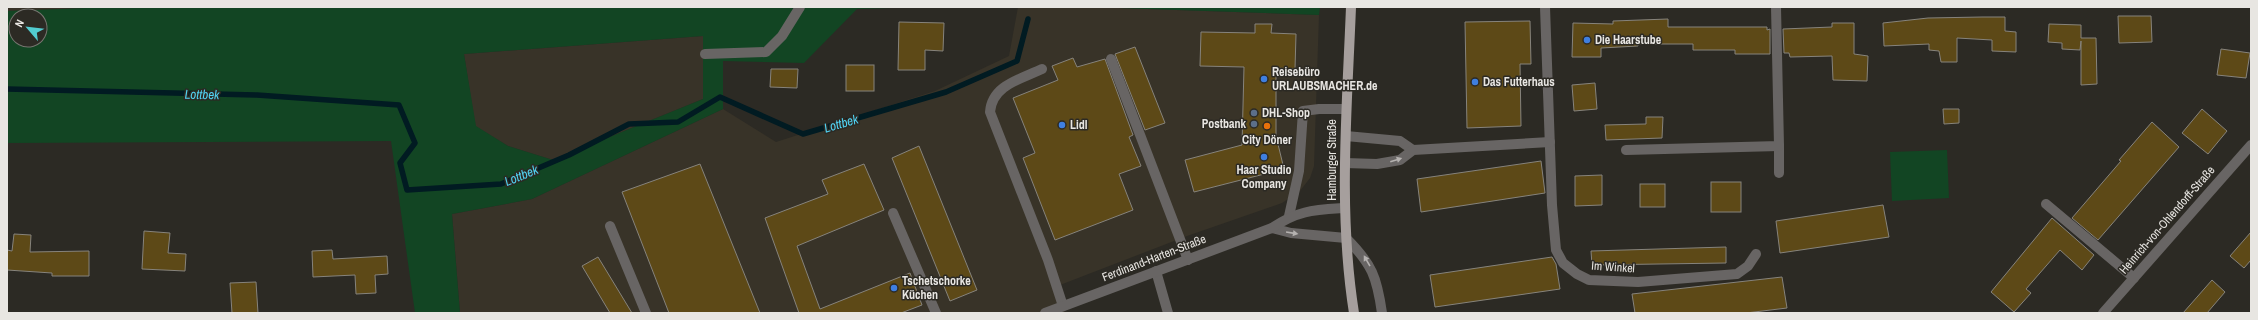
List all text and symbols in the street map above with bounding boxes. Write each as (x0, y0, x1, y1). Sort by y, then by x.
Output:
north arrow (8, 8, 48, 48)
text: N (11, 17, 27, 29)
place label: Die Haarstube (1595, 32, 1662, 48)
marker: Die Haarstube (1582, 35, 1592, 45)
place label: Reisebüro URLAUBSMACHER.de (1272, 64, 1378, 94)
marker: Reisebüro URLAUBSMACHER.de (1259, 74, 1269, 84)
place label: Das Futterhaus (1483, 74, 1555, 90)
marker: Das Futterhaus (1470, 77, 1480, 87)
water label: Lottbek (184, 86, 220, 103)
place label: DHL-Shop (1262, 105, 1310, 121)
marker: DHL-Shop (1249, 108, 1259, 118)
water label: Lottbek (822, 110, 861, 136)
place label: Postbank (1202, 116, 1247, 132)
place label: Lidl (1070, 117, 1088, 133)
marker: Postbank (1249, 119, 1259, 129)
street label: Hamburger Straße (1324, 119, 1340, 201)
marker: Lidl (1057, 120, 1067, 130)
marker: City Döner (1262, 121, 1272, 131)
place label: City Döner (1242, 132, 1292, 148)
marker: Haar Studio Company (1259, 152, 1269, 162)
one-way arrow (1390, 157, 1402, 163)
water label: Lottbek (502, 161, 541, 190)
place label: Haar Studio Company (1236, 162, 1292, 192)
street label: Heinrich-von-Ohlendorff-Straße (2116, 163, 2218, 277)
one-way arrow (1286, 230, 1298, 236)
street label: Ferdinand-Harten-Straße (1100, 231, 1208, 285)
one-way arrow (1363, 255, 1370, 267)
street label: Im Winkel (1591, 257, 1635, 277)
place label: Tschetschorke Küchen (902, 273, 971, 303)
marker: Tschetschorke Küchen (889, 283, 899, 293)

